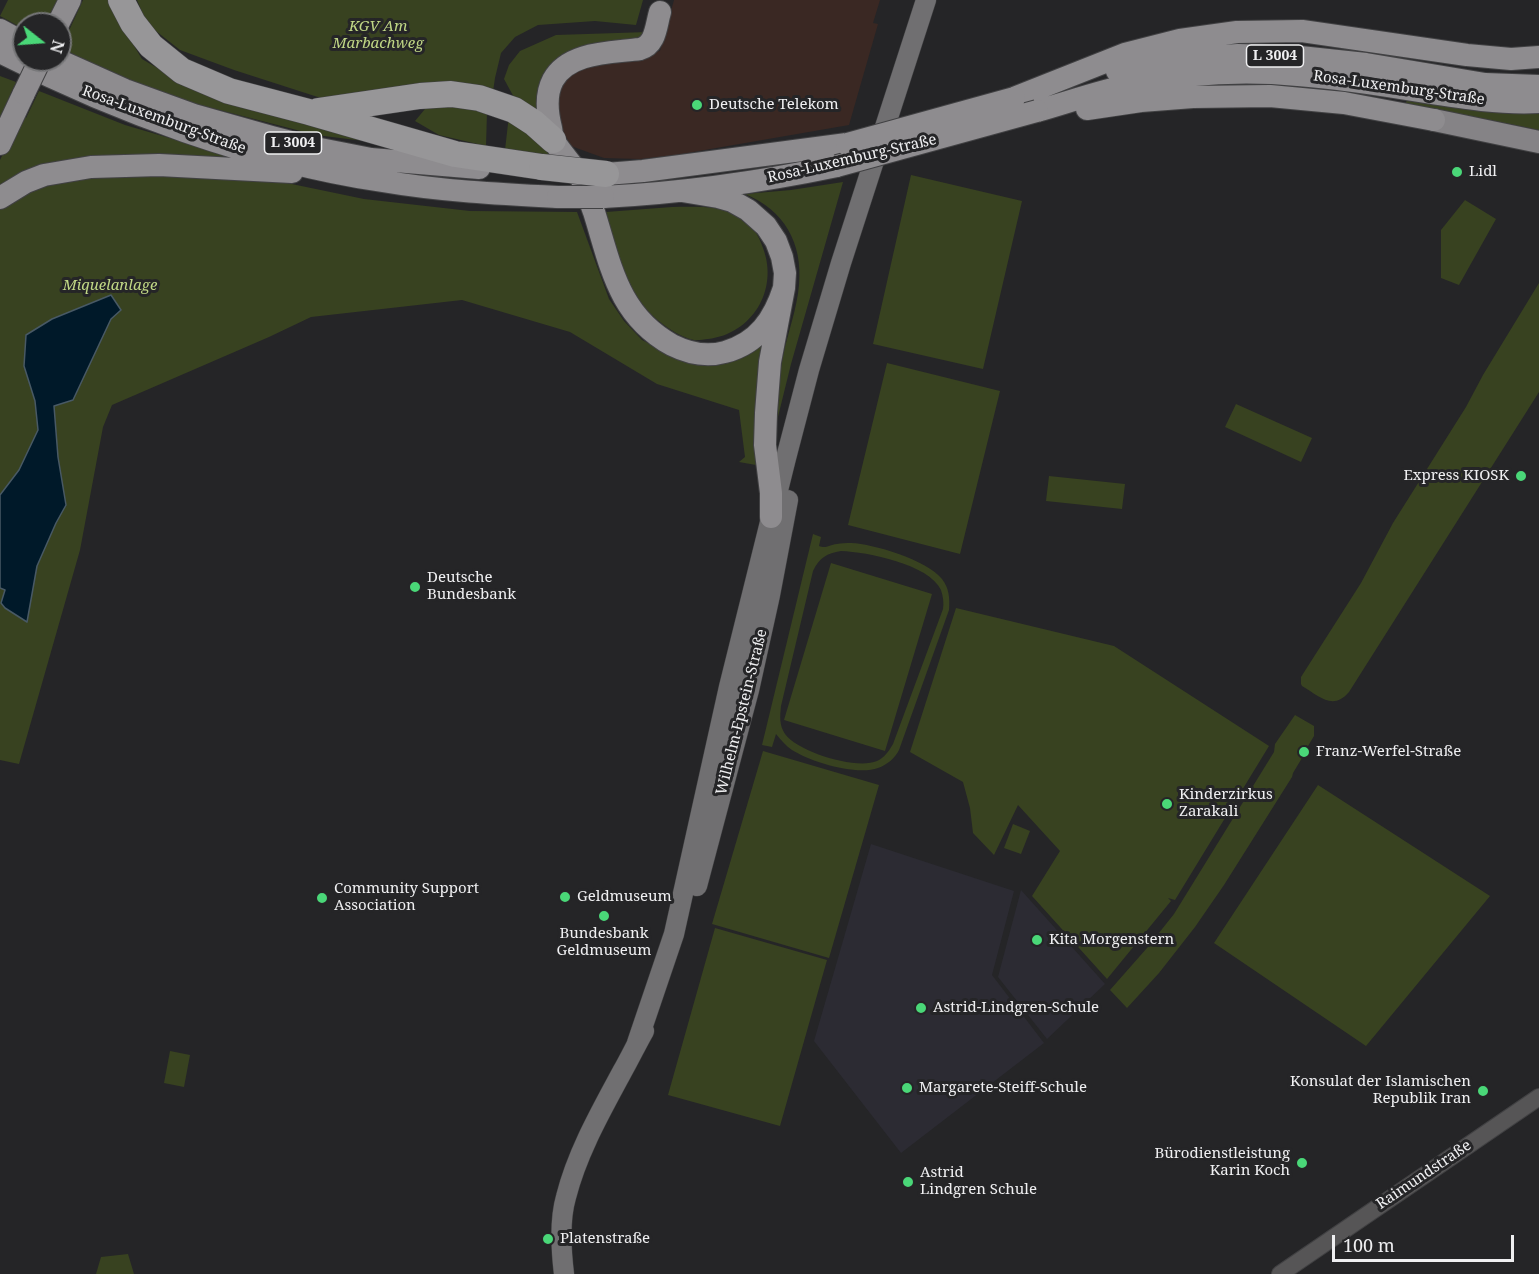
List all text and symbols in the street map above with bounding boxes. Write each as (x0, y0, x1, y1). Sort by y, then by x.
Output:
north arrow (12, 12, 72, 72)
park label: KGV Am Marbachweg (332, 18, 424, 53)
text: N (45, 37, 70, 56)
road number: L 3004 (1246, 45, 1304, 67)
street label: Rosa-Luxemburg-Straße (1312, 67, 1486, 109)
street label: Rosa-Luxemburg-Straße (80, 82, 248, 158)
place label: Deutsche Telekom (709, 96, 839, 114)
marker: Deutsche Telekom (690, 98, 704, 112)
street label: Rosa-Luxemburg-Straße (766, 131, 938, 187)
road number: L 3004 (264, 132, 322, 154)
place label: Lidl (1469, 163, 1497, 181)
marker: Lidl (1450, 165, 1464, 179)
park label: Miquelanlage (63, 277, 157, 295)
place label: Express KIOSK (1403, 467, 1509, 485)
marker: Express KIOSK (1514, 469, 1528, 483)
place label: Deutsche Bundesbank (427, 569, 516, 604)
marker: Deutsche Bundesbank (408, 580, 422, 594)
street label: Wilhelm-Epstein-Straße (713, 627, 771, 797)
place label: Franz-Werfel-Straße (1316, 743, 1461, 761)
marker: Franz-Werfel-Straße (1297, 745, 1311, 759)
place label: Kinderzirkus Zarakali (1179, 786, 1273, 821)
marker: Kinderzirkus Zarakali (1160, 797, 1174, 811)
place label: Community Support Association (334, 880, 479, 915)
place label: Geldmuseum (577, 888, 672, 906)
marker: Geldmuseum (558, 890, 572, 904)
marker: Community Support Association (315, 891, 329, 905)
marker: Bundesbank Geldmuseum (597, 909, 611, 923)
place label: Bundesbank Geldmuseum (557, 925, 651, 960)
place label: Kita Morgenstern (1049, 931, 1174, 949)
marker: Kita Morgenstern (1030, 933, 1044, 947)
place label: Astrid-Lindgren-Schule (933, 999, 1099, 1017)
marker: Astrid-Lindgren-Schule (914, 1001, 928, 1015)
place label: Konsulat der Islamischen Republik Iran (1290, 1073, 1471, 1108)
place label: Margarete-Steiff-Schule (919, 1079, 1087, 1097)
marker: Margarete-Steiff-Schule (900, 1081, 914, 1095)
marker: Konsulat der Islamischen Republik Iran (1476, 1084, 1490, 1098)
street label: Raimundstraße (1373, 1137, 1475, 1213)
place label: Bürodienstleistung Karin Koch (1154, 1145, 1290, 1180)
marker: Bürodienstleistung Karin Koch (1295, 1156, 1309, 1170)
place label: Astrid Lindgren Schule (920, 1164, 1037, 1199)
marker: Astrid Lindgren Schule (901, 1175, 915, 1189)
scale bar (1335, 1223, 1516, 1261)
place label: Platenstraße (560, 1230, 650, 1248)
marker: Platenstraße (541, 1232, 555, 1246)
text: 100 m (1343, 1233, 1395, 1257)

